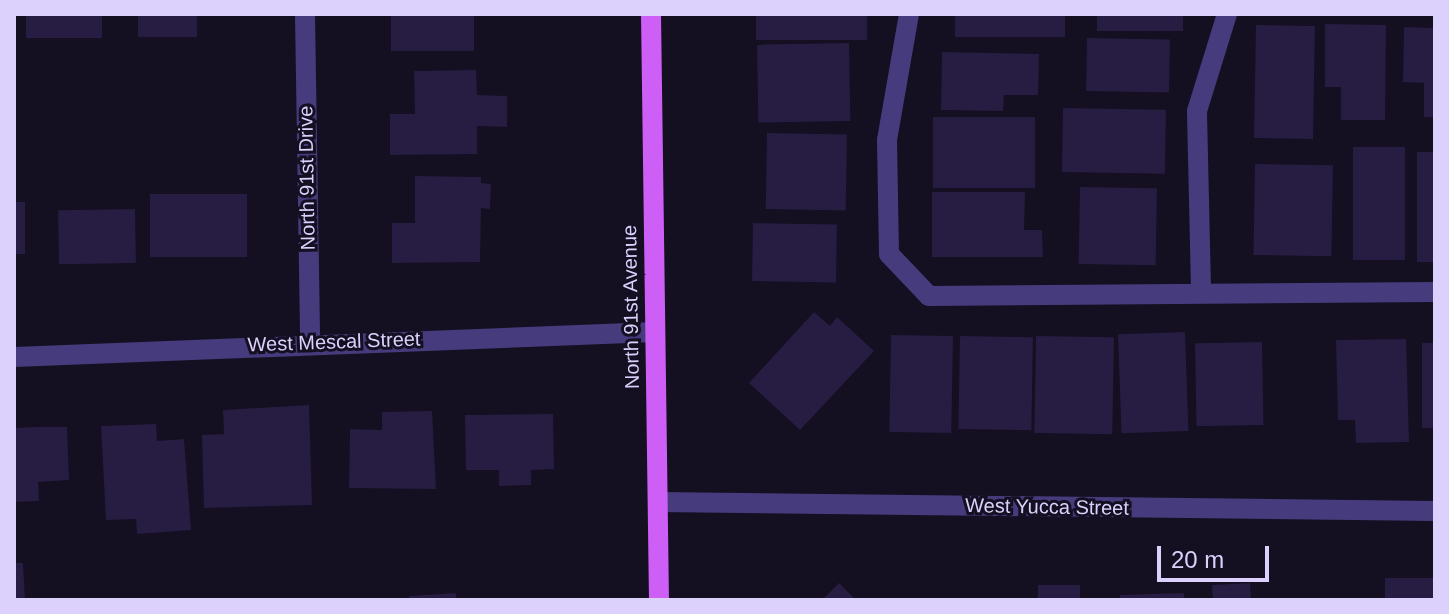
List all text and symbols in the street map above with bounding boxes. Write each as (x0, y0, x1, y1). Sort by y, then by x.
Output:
street label: North 91st Drive (294, 106, 320, 250)
street label: North 91st Avenue (618, 224, 644, 390)
street label: West Mescal Street (247, 327, 421, 357)
street label: West Yucca Street (965, 494, 1129, 520)
scale bar (1161, 530, 1273, 580)
text: 20 m (1171, 546, 1224, 573)

